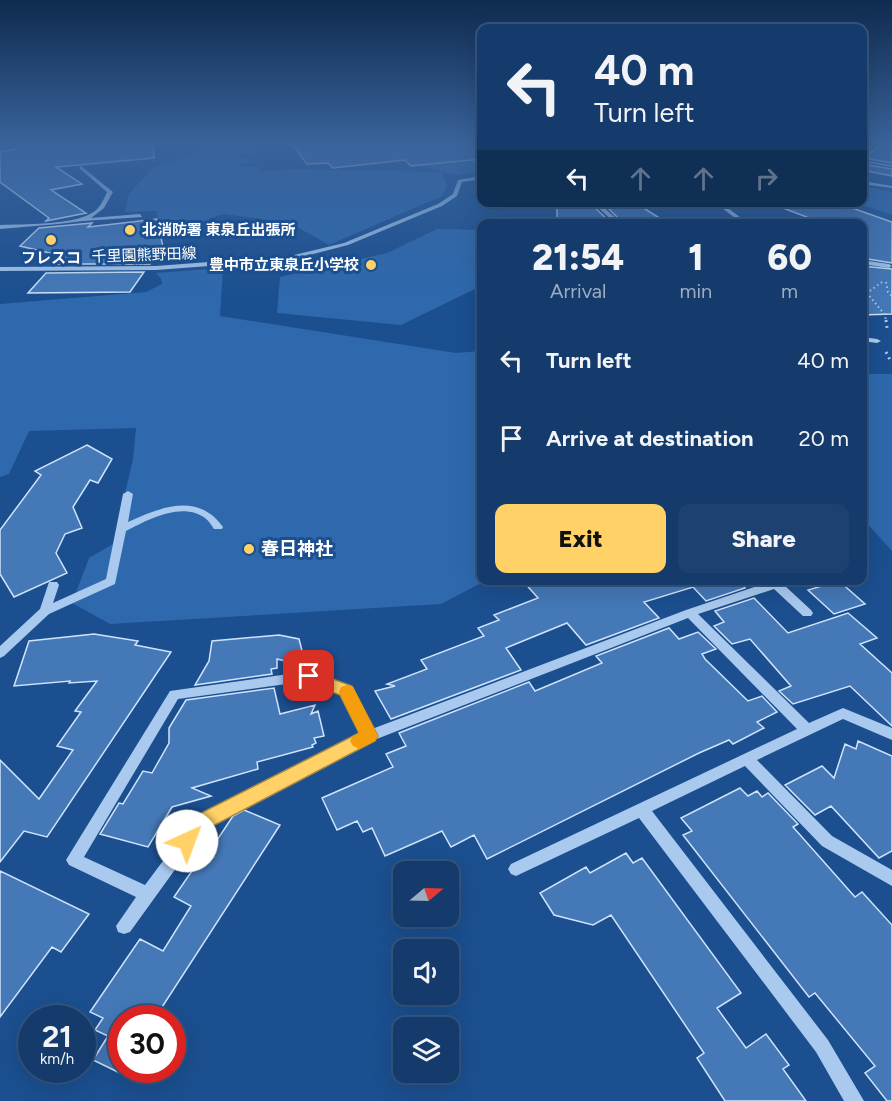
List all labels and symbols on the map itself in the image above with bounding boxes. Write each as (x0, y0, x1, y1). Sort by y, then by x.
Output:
place label: 北消防署 東泉丘出張所 (142, 221, 296, 239)
marker: 北消防署 東泉丘出張所 (123, 223, 137, 237)
marker: フレスコ (44, 233, 58, 247)
street label: 千里園熊野田線 (91, 244, 197, 266)
place label: フレスコ (21, 249, 81, 267)
place label: 豊中市立東泉丘小学校 (209, 256, 359, 274)
marker: 豊中市立東泉丘小学校 (364, 258, 378, 272)
place label: 春日神社 (261, 538, 333, 560)
marker: 春日神社 (242, 542, 256, 556)
pin (283, 650, 334, 701)
position arrow (155, 809, 219, 873)
north arrow (393, 861, 459, 927)
speed limit sign: 30 (108, 1005, 186, 1083)

